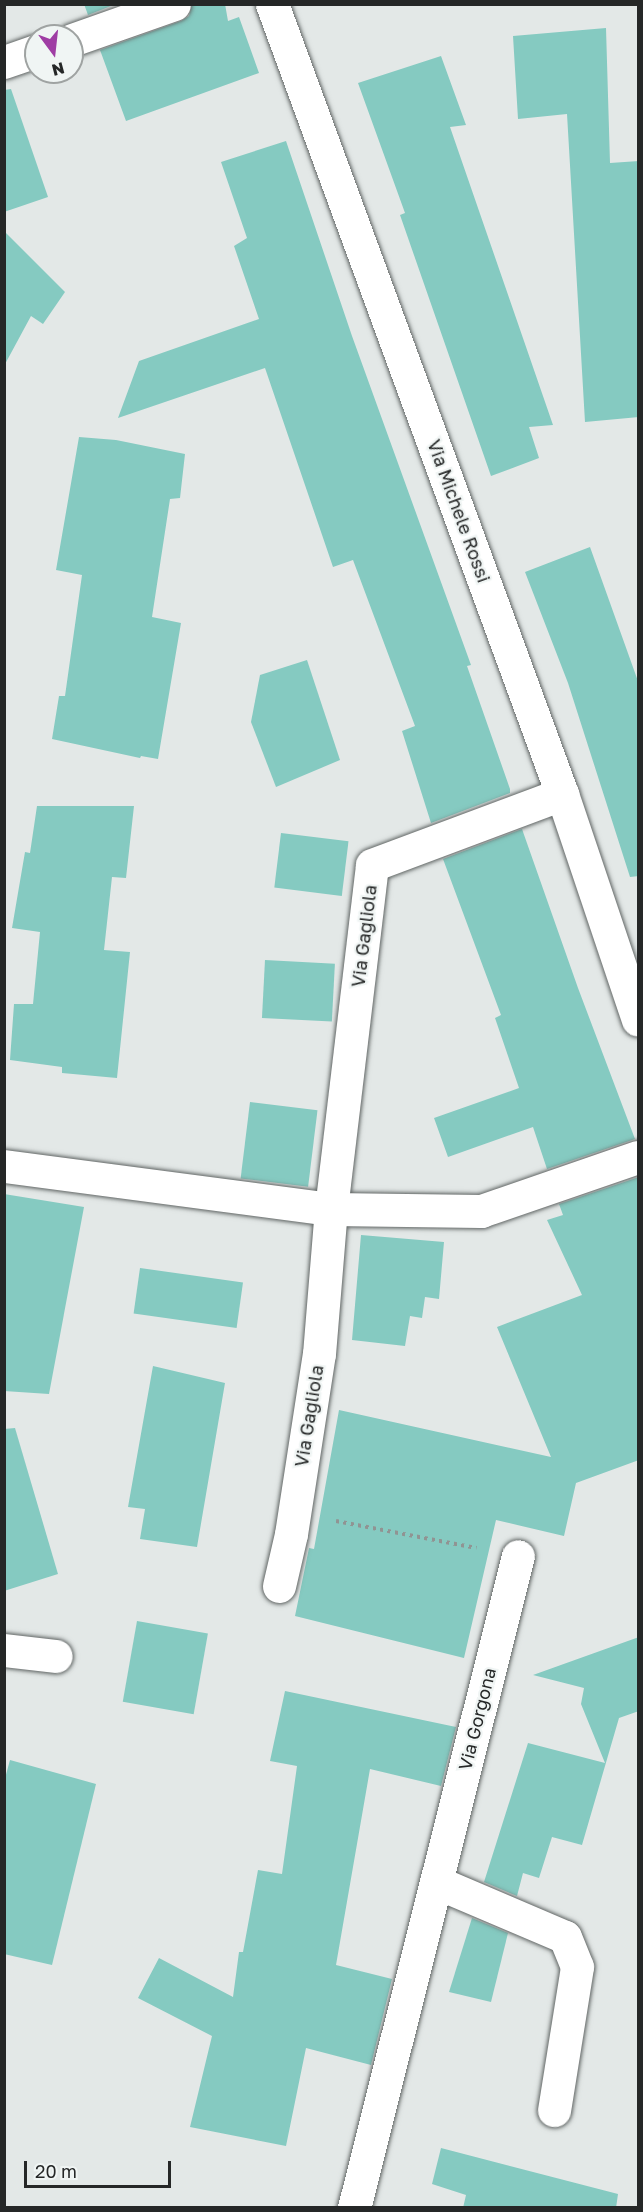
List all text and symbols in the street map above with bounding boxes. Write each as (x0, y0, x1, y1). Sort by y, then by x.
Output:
north arrow (24, 24, 84, 84)
text: N (50, 58, 67, 81)
street label: Via Michele Rossi (423, 437, 495, 585)
street label: Via Gagliola (347, 884, 381, 988)
street label: Via Gagliola (290, 1364, 328, 1468)
street label: Via Gorgona (454, 1665, 500, 1773)
scale bar (27, 2149, 174, 2187)
text: 20 m (35, 2160, 77, 2182)

